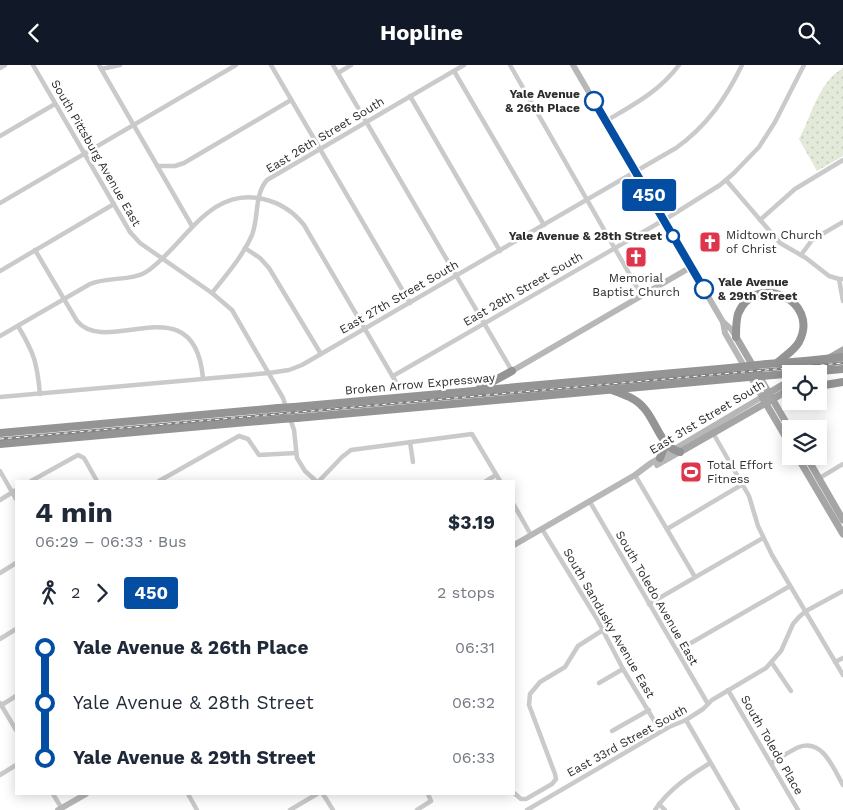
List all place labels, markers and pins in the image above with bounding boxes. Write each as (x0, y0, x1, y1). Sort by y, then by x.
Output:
place label: Yale Avenue & 26th Place (505, 87, 580, 115)
marker: Yale Avenue & 26th Place (584, 91, 604, 111)
place label: Midtown Church of Christ (726, 228, 822, 256)
place label: Yale Avenue & 28th Street (509, 229, 663, 243)
marker: Yale Avenue & 28th Street (666, 229, 680, 243)
church icon: Midtown Church of Christ (698, 230, 722, 254)
church icon: Memorial Baptist Church (624, 245, 648, 269)
place label: Memorial Baptist Church (592, 271, 680, 299)
place label: Yale Avenue & 29th Street (718, 275, 798, 303)
marker: Yale Avenue & 29th Street (694, 279, 714, 299)
place label: Total Effort Fitness (707, 458, 773, 486)
sports icon: Total Effort Fitness (679, 460, 703, 484)

